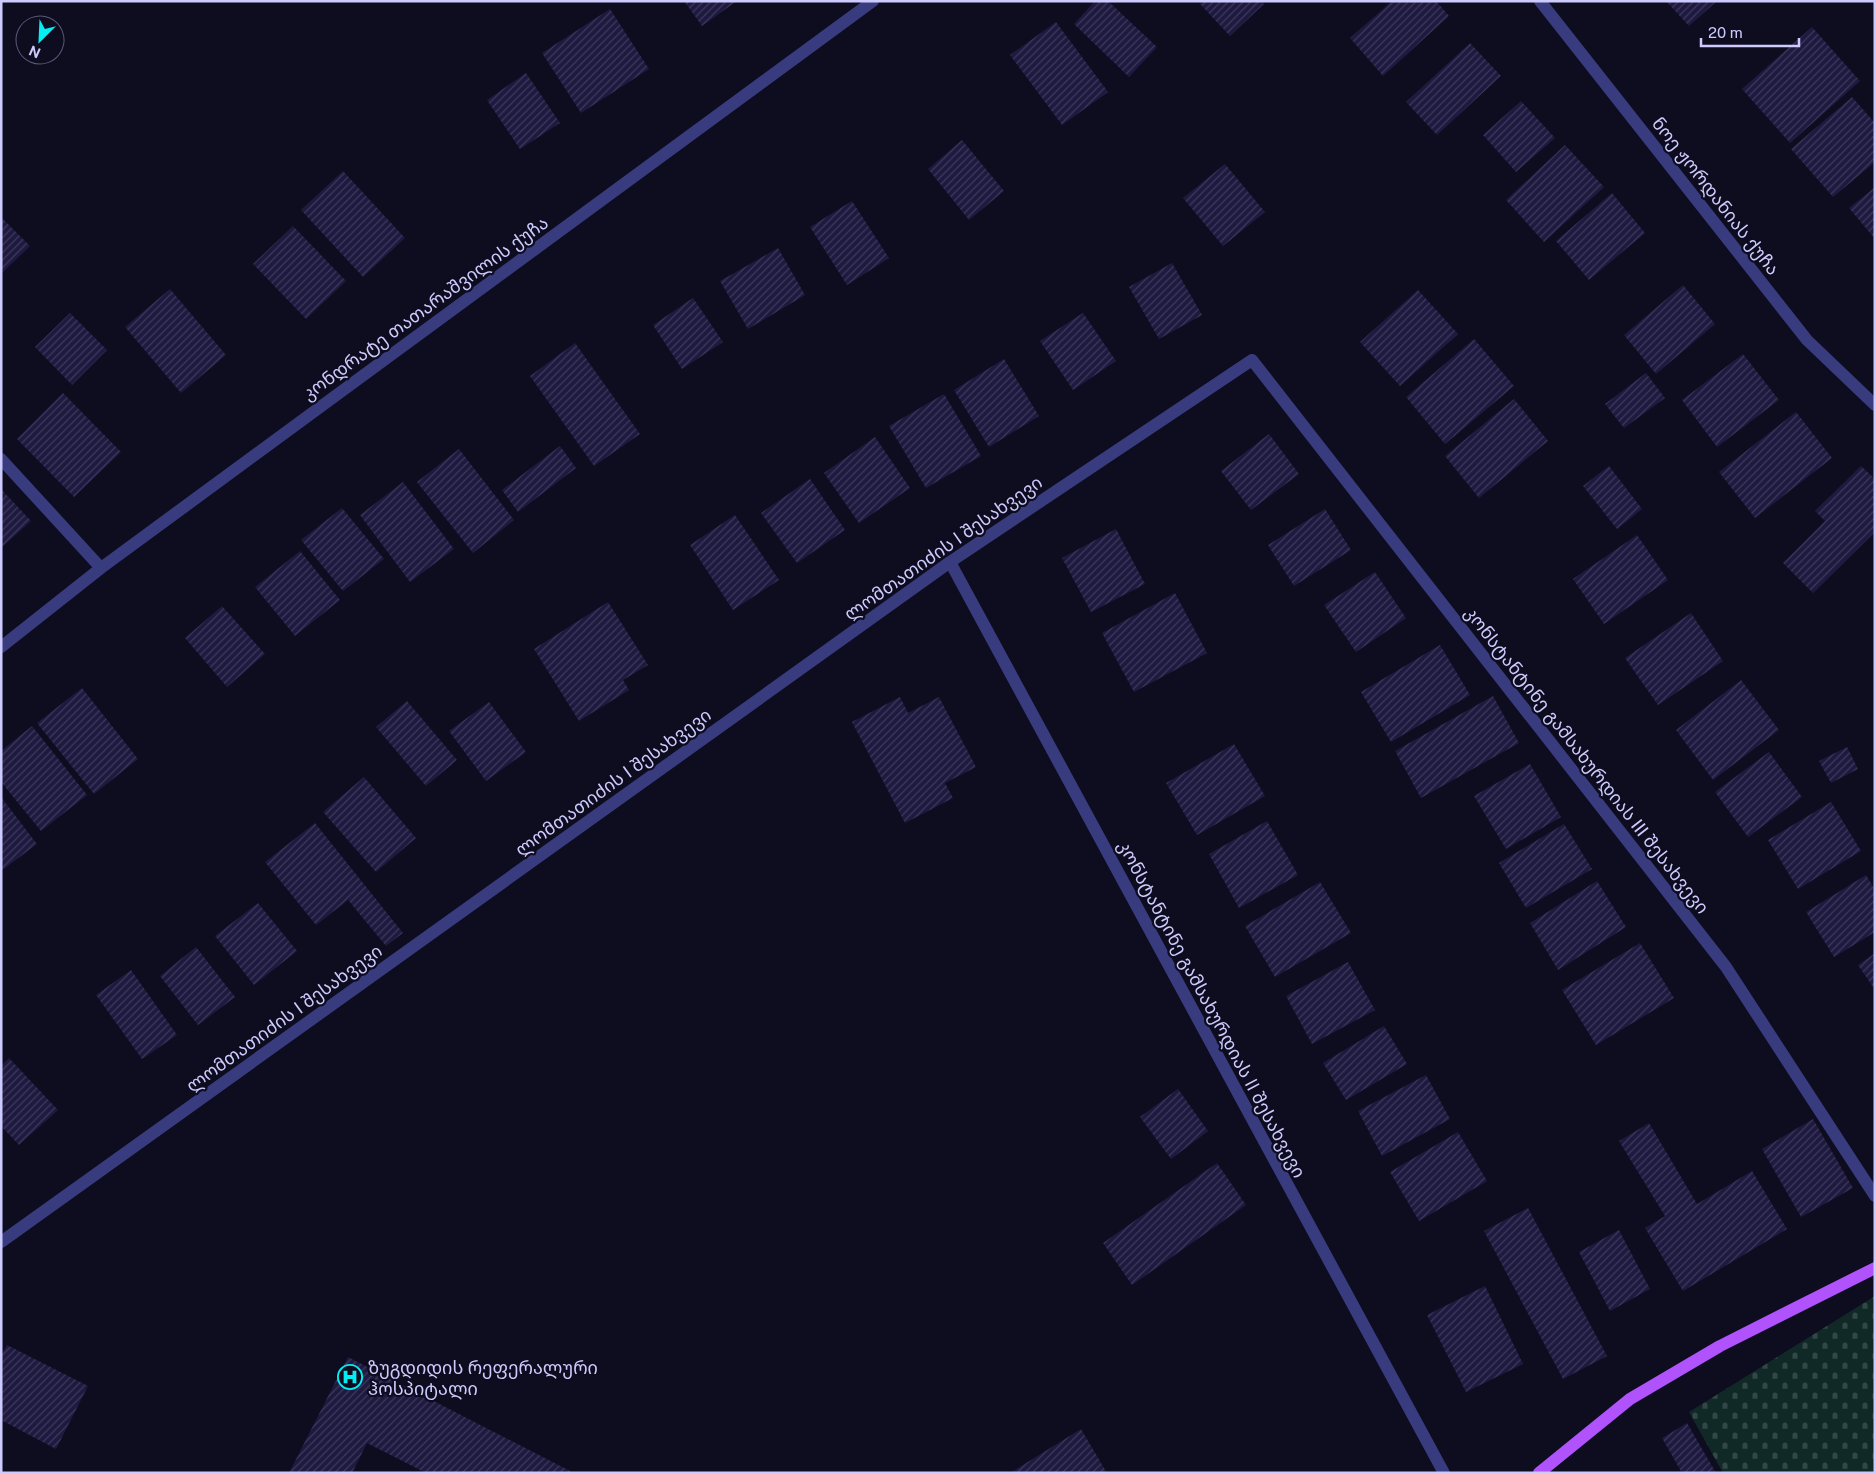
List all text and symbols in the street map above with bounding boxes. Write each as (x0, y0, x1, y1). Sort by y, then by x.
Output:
north arrow (15, 15, 65, 65)
scale bar (1701, 15, 1798, 47)
text: 20 m (1708, 24, 1743, 41)
text: N (26, 42, 43, 61)
street label: ნოე ჟორდანიას ქუჩა (1647, 113, 1784, 280)
street label: კონდრატე თათარაშვილის ქუჩა (298, 212, 553, 405)
street label: ლომთათიძის I შესახვევი (840, 471, 1047, 625)
street label: კონსტანტინე გამსახურდიას III შესახვევი (1460, 602, 1713, 918)
street label: ლომთათიძის I შესახვევი (511, 704, 716, 861)
street label: კონსტანტინე გამსახურდიას II შესახვევი (1113, 837, 1310, 1182)
street label: ლომთათიძის I შესახვევი (182, 940, 387, 1097)
place label: ზუგდიდის რეფერალური ჰოსპიტალი (368, 1357, 598, 1400)
hospital icon: ზუგდიდის რეფერალური ჰოსპიტალი (337, 1364, 363, 1390)

